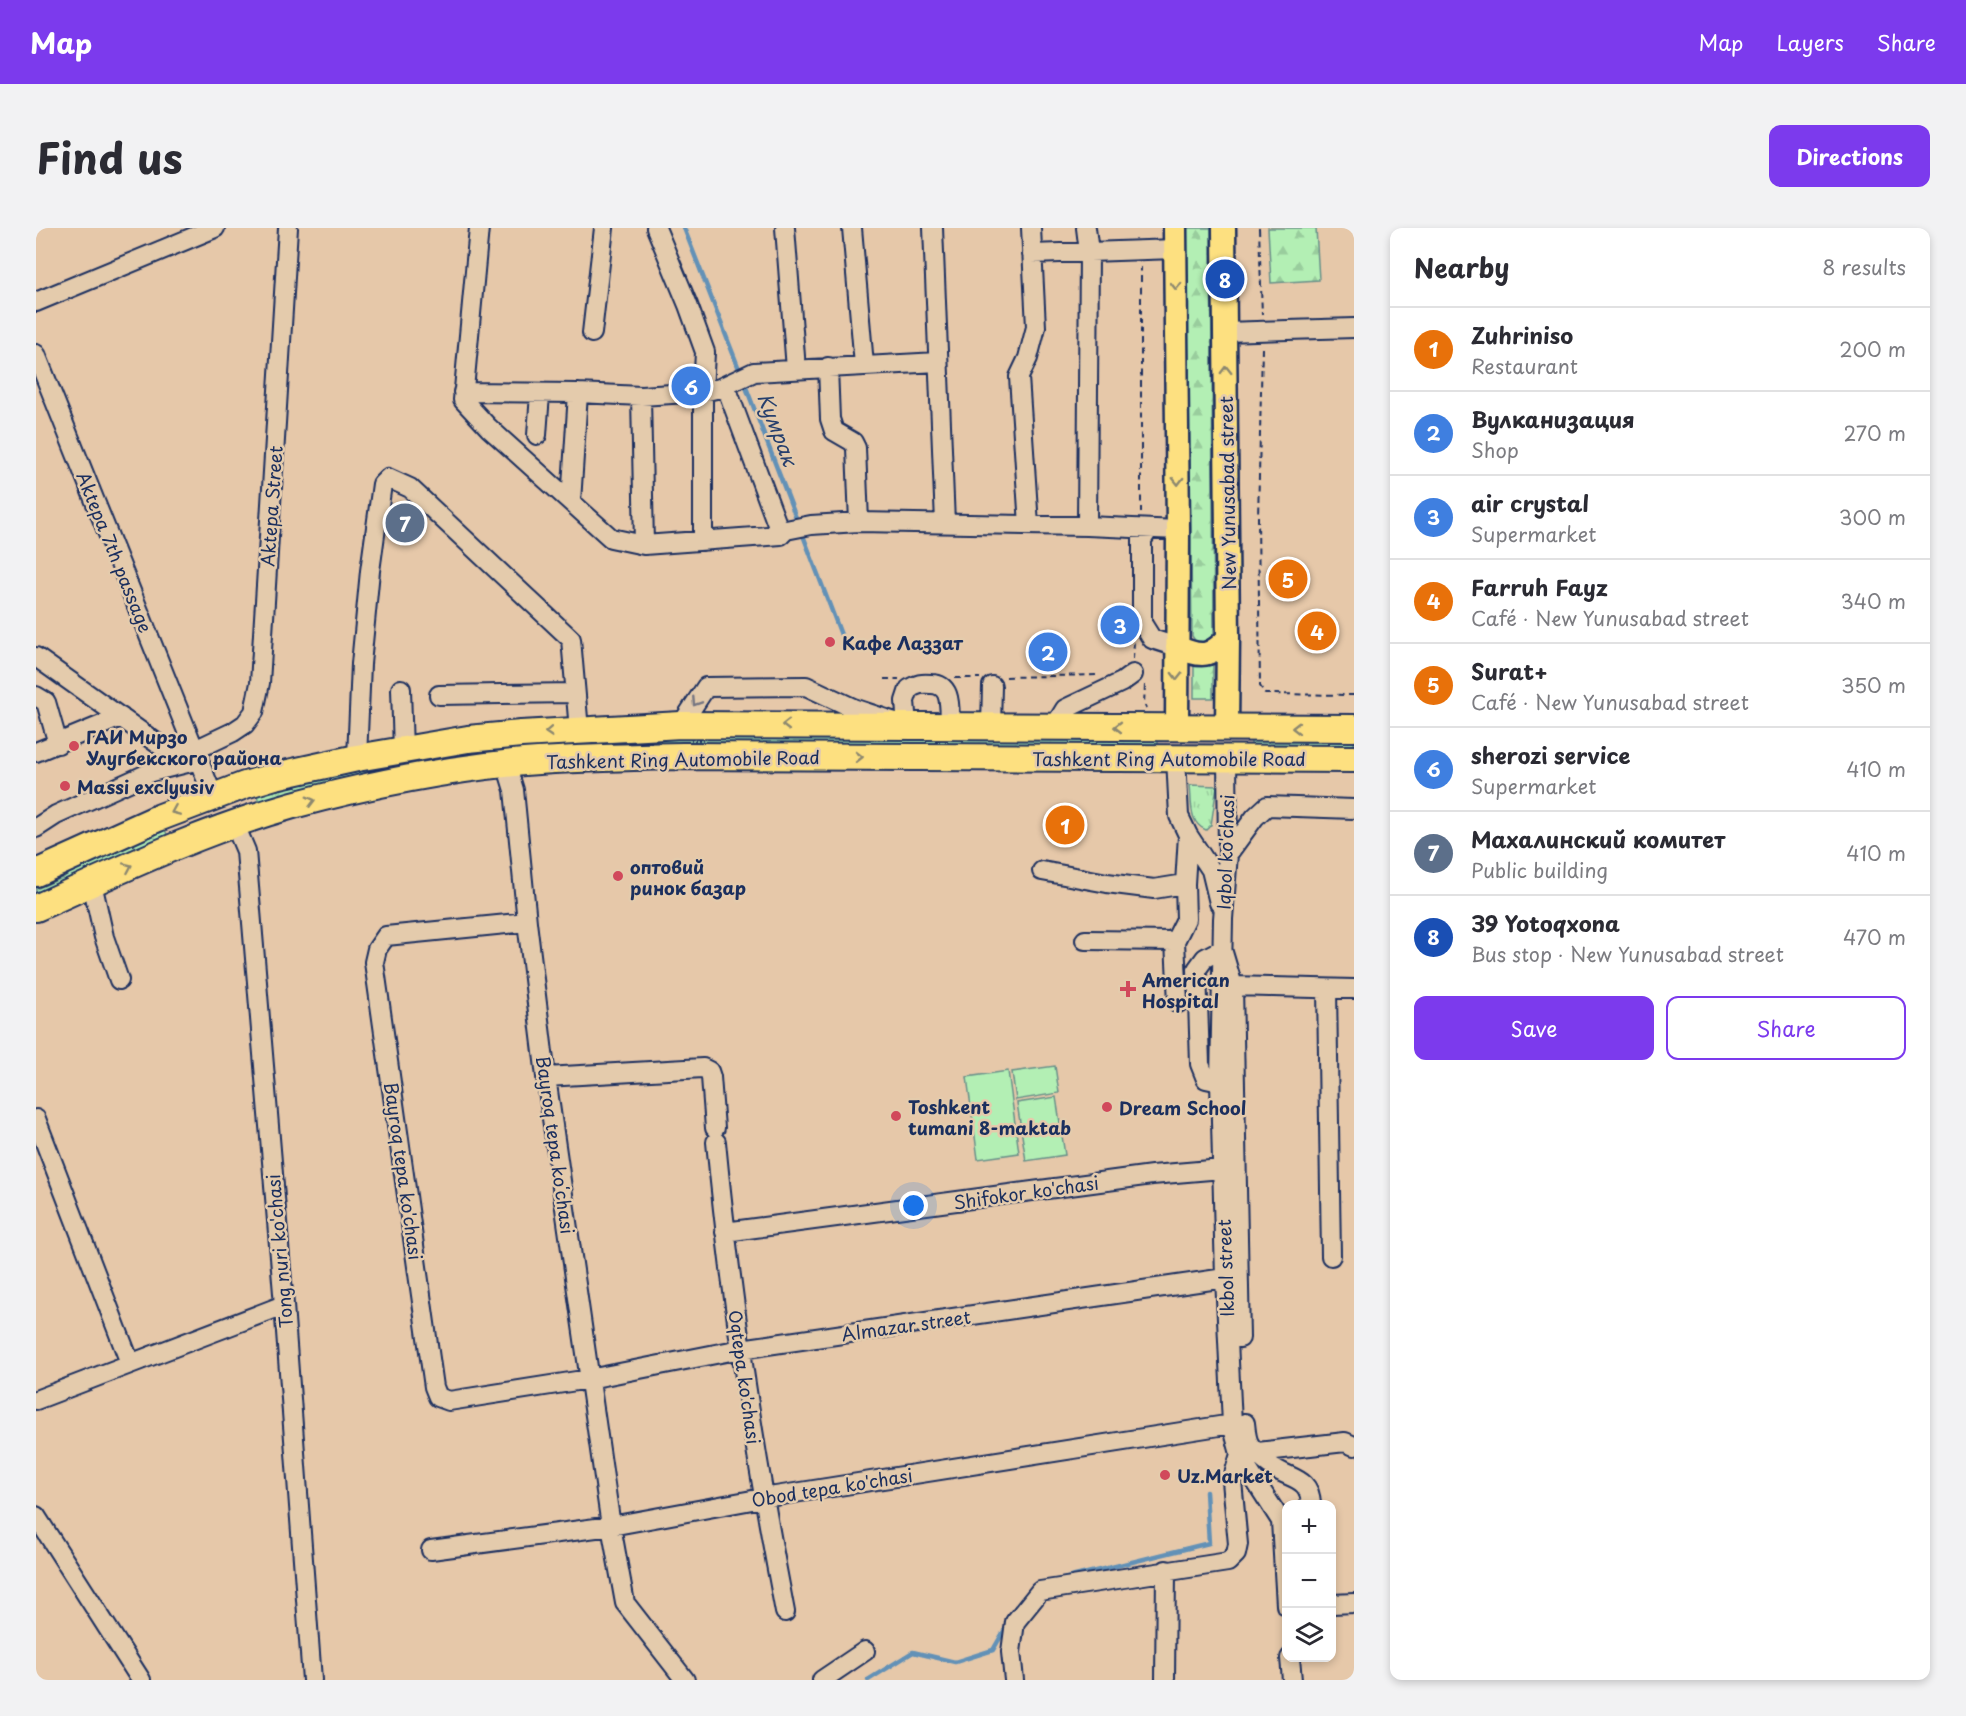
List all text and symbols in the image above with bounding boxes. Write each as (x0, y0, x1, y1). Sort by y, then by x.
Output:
text: Map (30, 21, 92, 64)
text: Map (1699, 26, 1743, 58)
text: Layers (1776, 26, 1844, 58)
text: Share (1877, 26, 1936, 58)
text: Find us (36, 125, 183, 188)
button: Directions (1769, 125, 1930, 187)
text: Nearby (1414, 248, 1509, 287)
text: 8 results (1822, 252, 1906, 282)
pin: 8 (1206, 256, 1244, 302)
one-way arrow (1170, 282, 1182, 291)
text: Zuhriniso (1471, 318, 1573, 351)
text: 1 (1429, 334, 1438, 364)
text: 200 m (1839, 334, 1906, 364)
text: Restaurant (1471, 351, 1578, 381)
pin: 6 (672, 364, 710, 408)
one-way arrow (1220, 365, 1232, 374)
water label: Кумрак (750, 388, 806, 472)
street label: New Yunusabad street (1212, 396, 1242, 590)
text: Вулканизация (1471, 402, 1635, 435)
text: 2 (1426, 418, 1441, 448)
text: 270 m (1843, 418, 1906, 448)
text: Shop (1471, 435, 1519, 465)
street label: Aktepa Street (253, 445, 289, 567)
street label: Aktepa 7th passage (70, 467, 160, 637)
one-way arrow (1172, 477, 1184, 486)
text: air crystal (1471, 486, 1589, 519)
pin: 7 (386, 500, 424, 546)
text: 3 (1427, 502, 1440, 532)
text: 300 m (1839, 502, 1906, 532)
text: Supermarket (1471, 519, 1597, 549)
pin: 5 (1268, 556, 1308, 602)
text: Farruh Fayz (1471, 570, 1608, 603)
text: 4 (1427, 586, 1440, 616)
text: 340 m (1841, 586, 1906, 616)
pin: 3 (1100, 602, 1140, 648)
text: Café · New Yunusabad street (1471, 603, 1749, 633)
pin: 4 (1298, 608, 1336, 654)
place label: Кафе Лаззат (842, 629, 963, 656)
pin: 2 (1028, 630, 1068, 674)
marker: Кафе Лаззат (823, 635, 837, 649)
text: Surat+ (1471, 654, 1548, 687)
text: 5 (1427, 670, 1440, 700)
text: 350 m (1841, 670, 1906, 700)
one-way arrow (1171, 672, 1183, 681)
text: Café · New Yunusabad street (1471, 687, 1749, 717)
one-way arrow (693, 695, 704, 706)
one-way arrow (781, 719, 790, 731)
one-way arrow (1114, 721, 1123, 733)
one-way arrow (1291, 722, 1300, 734)
place label: ГАИ Мирзо Улугбекского района (86, 723, 282, 771)
one-way arrow (545, 726, 554, 739)
text: sherozi service (1471, 738, 1631, 771)
marker: ГАИ Мирзо Улугбекского района (67, 739, 81, 753)
street label: Tashkent Ring Automobile Road (546, 743, 820, 775)
street label: Tashkent Ring Automobile Road (1032, 745, 1306, 772)
one-way arrow (855, 751, 864, 763)
text: 6 (1426, 754, 1441, 784)
text: 410 m (1846, 754, 1906, 784)
text: Supermarket (1471, 771, 1597, 801)
place label: Massi exclyusiv (77, 773, 214, 800)
marker: Massi exclyusiv (58, 779, 72, 793)
street label: Iqbol ko'chasi (1209, 794, 1241, 910)
one-way arrow (306, 795, 316, 808)
pin: 1 (1046, 802, 1084, 848)
one-way arrow (170, 804, 181, 816)
text: Махалинский комитет (1471, 822, 1725, 855)
text: 7 (1428, 838, 1439, 868)
text: 410 m (1846, 838, 1906, 868)
place label: оптовий ринок базар (630, 853, 746, 901)
text: Public building (1471, 855, 1608, 885)
one-way arrow (121, 863, 132, 875)
marker: оптовий ринок базар (611, 869, 625, 883)
text: 39 Yotoqxona (1471, 906, 1620, 939)
text: 8 (1427, 922, 1440, 952)
text: 470 m (1843, 922, 1906, 952)
text: Bus stop · New Yunusabad street (1471, 939, 1784, 969)
place label: American Hospital (1141, 966, 1230, 1014)
marker: American Hospital (1119, 980, 1137, 998)
button: Save (1414, 996, 1654, 1060)
button: Share (1666, 996, 1906, 1060)
street label: Bayroq tepa koʻchasi (530, 1054, 582, 1236)
street label: Bayroq tepa ko'chasi (378, 1080, 430, 1262)
place label: Toshkent tumani 8-maktab (908, 1093, 1071, 1141)
place label: Dream School (1119, 1094, 1246, 1121)
marker: Dream School (1100, 1100, 1114, 1114)
marker: Toshkent tumani 8-maktab (889, 1109, 903, 1123)
street label: Shifokor ko'chasi (951, 1168, 1101, 1216)
street label: Tong nuri ko'chasi (259, 1173, 299, 1329)
your location (899, 1191, 928, 1220)
street label: Ikbol street (1210, 1219, 1240, 1317)
street label: Almazar street (840, 1303, 972, 1347)
street label: Oqtepa ko'chasi (722, 1308, 768, 1446)
street label: Obod tepa ko'chasi (749, 1461, 915, 1513)
place label: Uz.Market (1177, 1462, 1273, 1489)
marker: Uz.Market (1158, 1468, 1172, 1482)
map controls (1282, 1500, 1336, 1662)
button: + (1282, 1500, 1336, 1554)
button: − (1282, 1554, 1336, 1608)
button: layers (1282, 1608, 1336, 1662)

